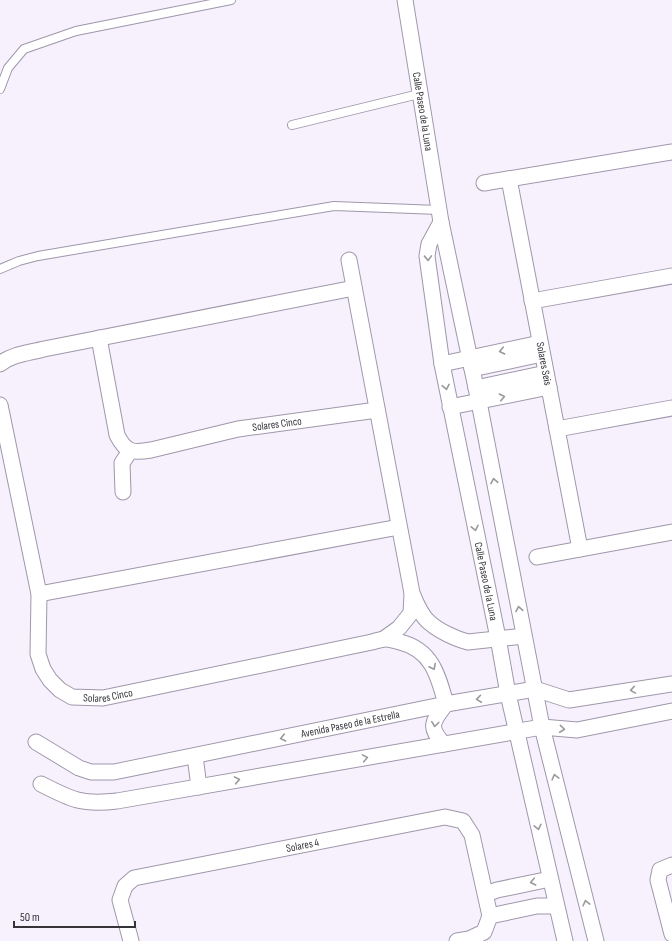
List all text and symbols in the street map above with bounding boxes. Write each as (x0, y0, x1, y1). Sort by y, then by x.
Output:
street label: Calle Paseo de la Luna (410, 71, 436, 152)
one-way arrow (424, 255, 432, 261)
street label: Solares Seis (534, 341, 555, 386)
one-way arrow (499, 346, 505, 355)
one-way arrow (442, 384, 450, 390)
one-way arrow (499, 393, 506, 401)
street label: Solares Cinco (251, 414, 303, 433)
one-way arrow (491, 478, 499, 484)
one-way arrow (471, 525, 479, 531)
street label: Calle Paseo de la Luna (472, 541, 501, 622)
one-way arrow (515, 606, 524, 612)
one-way arrow (428, 663, 435, 670)
street label: Solares Cinco (83, 685, 134, 705)
one-way arrow (630, 685, 637, 694)
one-way arrow (476, 694, 482, 703)
street label: Avenida Paseo de la Estrella (299, 707, 401, 740)
one-way arrow (431, 721, 440, 727)
one-way arrow (559, 724, 565, 733)
one-way arrow (280, 733, 286, 741)
one-way arrow (362, 754, 368, 762)
one-way arrow (551, 774, 560, 781)
one-way arrow (234, 776, 240, 785)
one-way arrow (534, 824, 542, 830)
street label: Solares 4 (285, 835, 320, 855)
one-way arrow (529, 878, 536, 886)
one-way arrow (583, 900, 591, 906)
scale bar (14, 903, 135, 929)
text: 50 m (20, 910, 40, 925)

